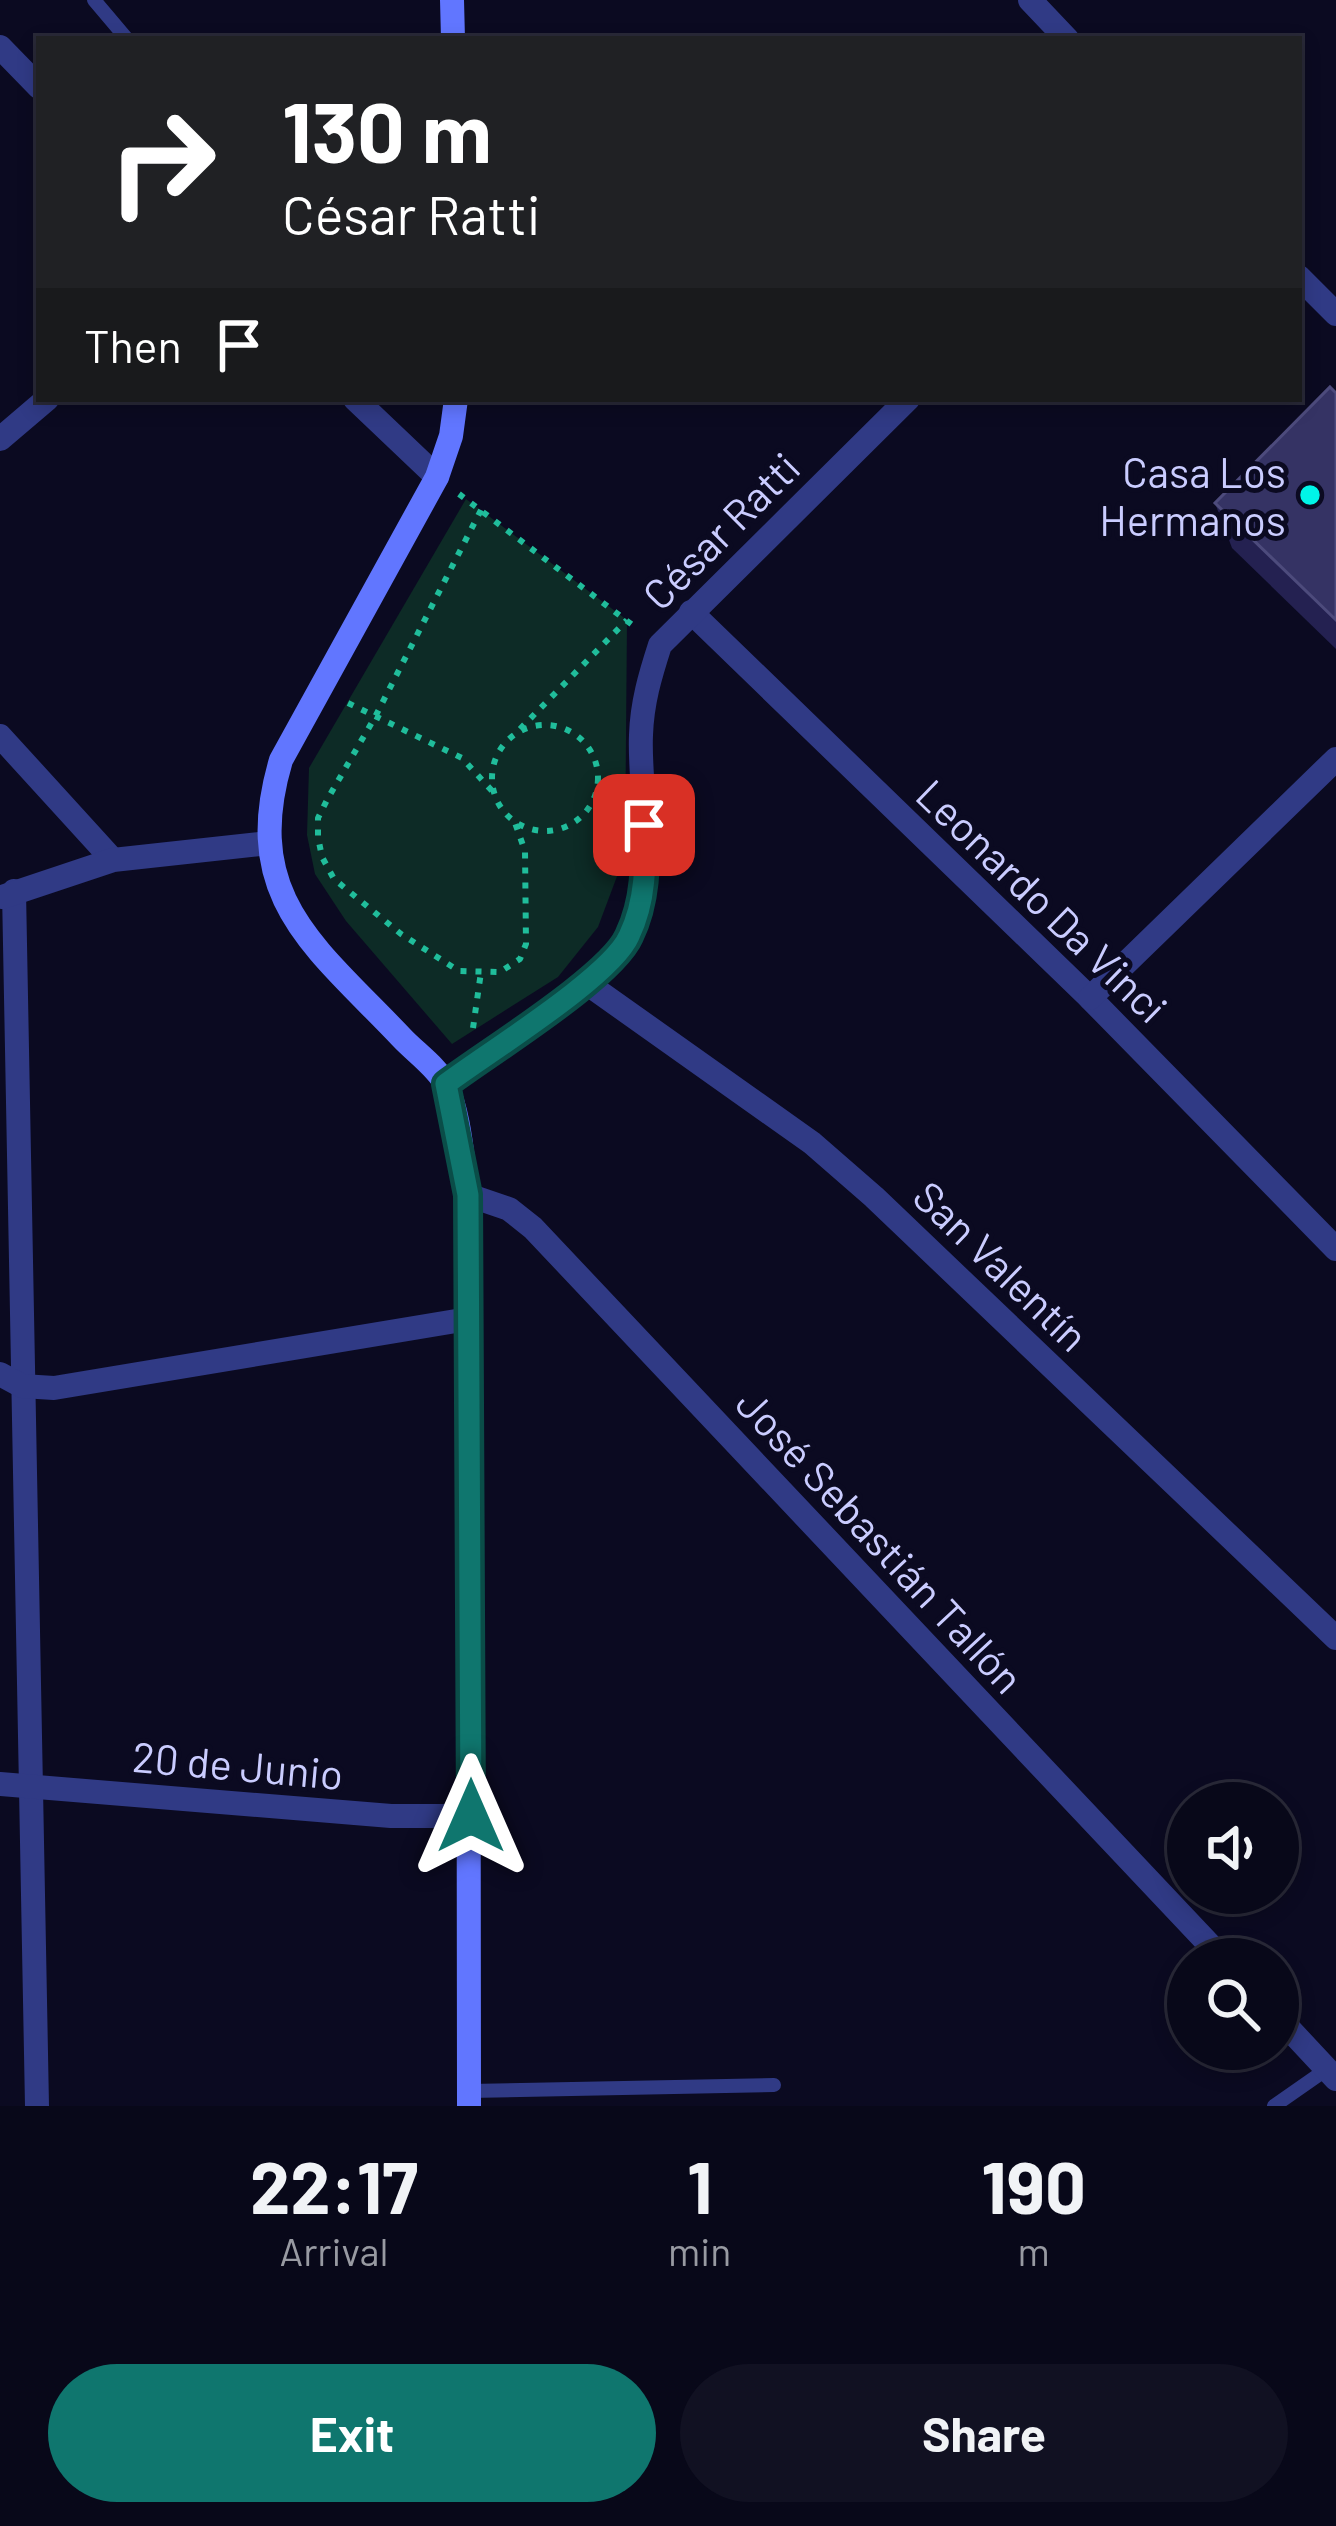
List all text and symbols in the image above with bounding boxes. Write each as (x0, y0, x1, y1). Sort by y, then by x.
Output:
text: 130 m (282, 79, 492, 180)
icon: right (84, 84, 240, 240)
text: César Ratti (282, 181, 541, 246)
icon: arrive (206, 312, 272, 378)
text: Then (84, 318, 182, 372)
street label: César Ratti (631, 441, 809, 619)
place label: Casa Los Hermanos (1099, 446, 1286, 544)
marker: Casa Los Hermanos (1297, 482, 1323, 508)
street label: Leonardo Da Vinci (907, 768, 1179, 1032)
pin (593, 774, 695, 876)
icon: arrive (611, 792, 677, 858)
street label: San Valentín (905, 1170, 1099, 1360)
street label: José Sebastián Tallón (727, 1378, 1035, 1702)
street label: 20 de Junio (131, 1730, 345, 1798)
position arrow (408, 1753, 534, 1879)
map controls (1167, 1782, 1299, 2070)
button: sound (1167, 1782, 1299, 1914)
button: search (1167, 1938, 1299, 2070)
text: 22:17 (250, 2142, 418, 2228)
text: 1 (687, 2142, 712, 2228)
text: 190 (981, 2142, 1086, 2228)
text: Arrival (280, 2227, 389, 2274)
text: min (668, 2227, 731, 2274)
text: m (1018, 2227, 1050, 2274)
button: Exit (48, 2364, 656, 2502)
button: Share (680, 2364, 1288, 2502)

